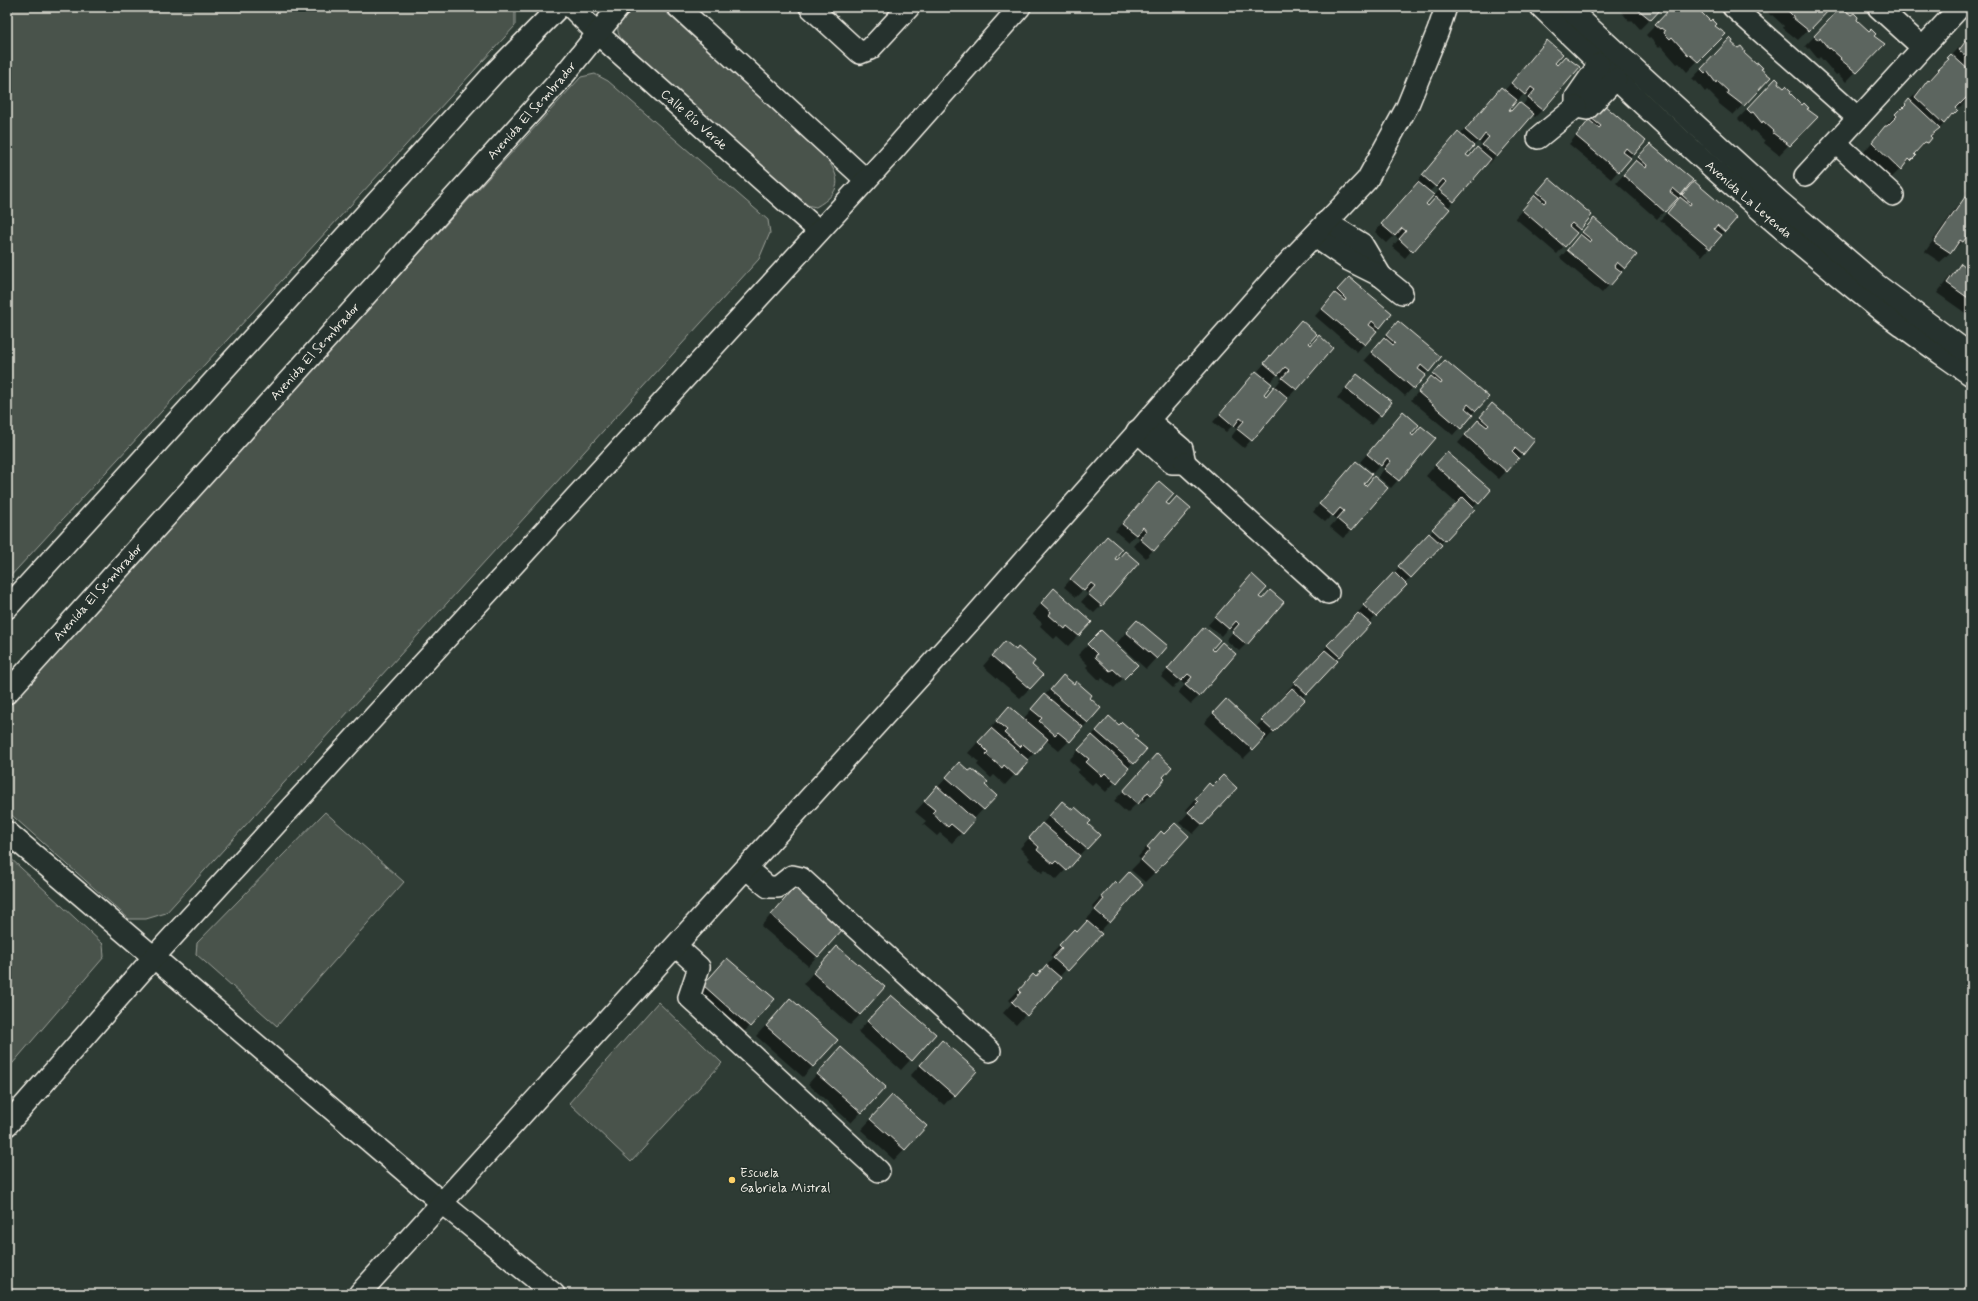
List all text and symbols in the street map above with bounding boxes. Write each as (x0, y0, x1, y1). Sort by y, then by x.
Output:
street label: Avenida El Sembrador (484, 58, 580, 163)
street label: Calle Río Verde (657, 85, 731, 154)
street label: Avenida La Leyenda (1701, 157, 1795, 242)
street label: Avenida El Sembrador (267, 299, 364, 404)
street label: Avenida El Sembrador (50, 539, 147, 645)
place label: Escuela Gabriela Mistral (740, 1165, 831, 1197)
marker: Escuela Gabriela Mistral (727, 1175, 737, 1185)

